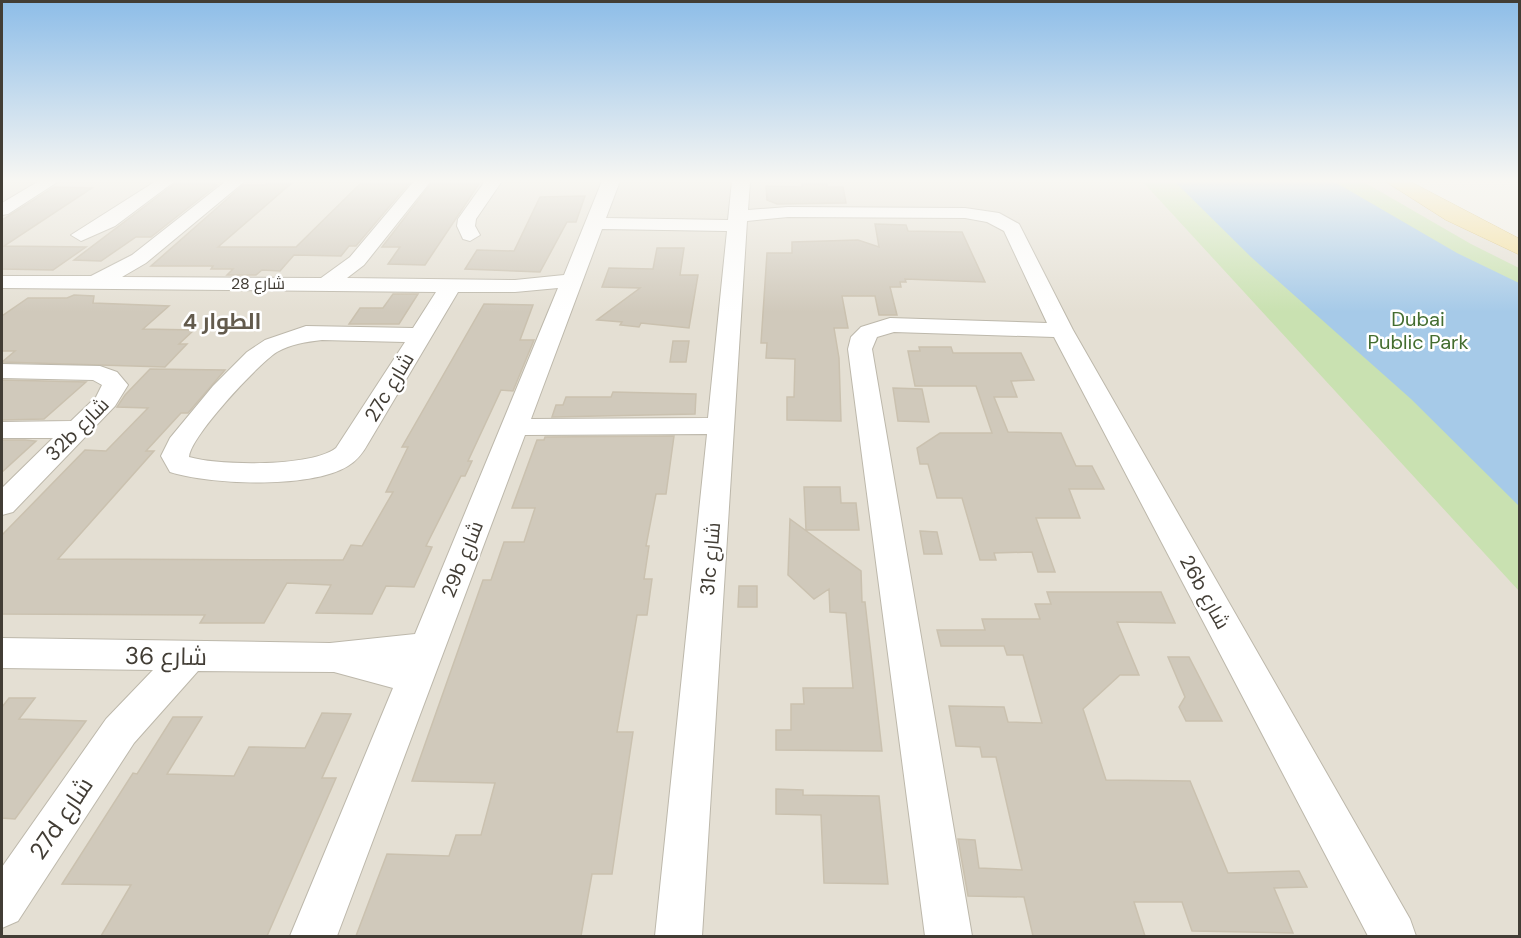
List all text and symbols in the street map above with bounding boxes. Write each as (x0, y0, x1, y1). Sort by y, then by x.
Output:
street label: شارع 28 (231, 273, 285, 295)
park label: Dubai Public Park (1367, 306, 1469, 355)
district label: الطوار 4 (183, 307, 261, 336)
street label: 27c شارع (358, 348, 421, 427)
street label: 32b شارع (40, 392, 115, 467)
street label: 29b شارع (435, 517, 490, 602)
street label: 31c شارع (694, 521, 727, 597)
street label: 26b شارع (1173, 550, 1236, 634)
street label: شارع 36 (125, 640, 207, 673)
street label: 27d شارع (22, 771, 101, 866)

